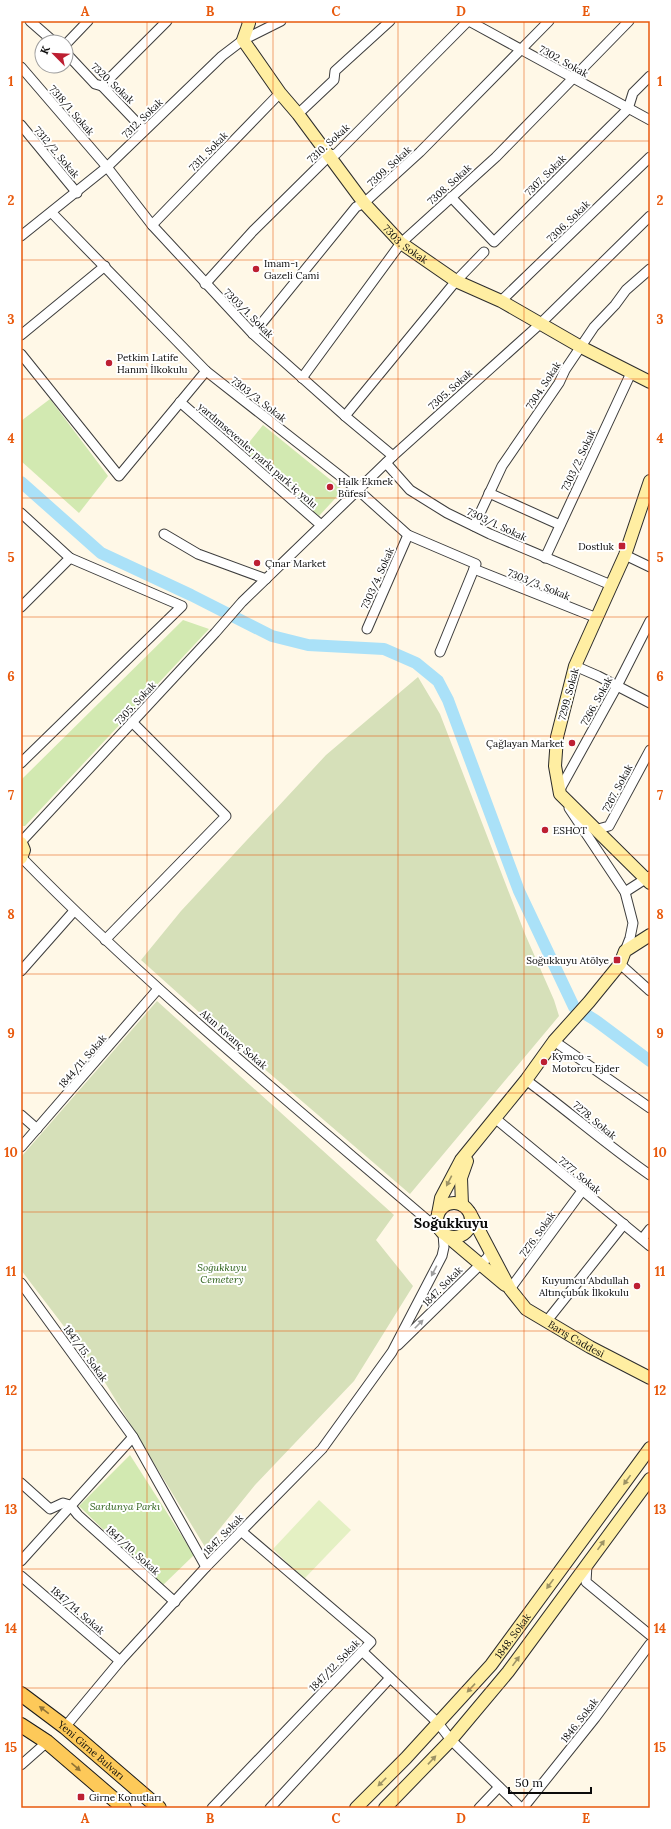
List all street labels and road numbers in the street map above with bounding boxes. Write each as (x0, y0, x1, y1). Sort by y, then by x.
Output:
street label: 7302. Sokak (537, 43, 591, 81)
street label: 7320. Sokak (88, 60, 137, 107)
street label: 7318/1. Sokak (46, 83, 97, 139)
street label: 7312. Sokak (119, 95, 166, 141)
street label: 7310. Sokak (305, 121, 353, 166)
street label: 7312/2. Sokak (31, 124, 82, 181)
street label: 7311. Sokak (186, 128, 231, 174)
street label: 7309. Sokak (365, 143, 414, 189)
street label: 7307. Sokak (522, 152, 569, 199)
street label: 7308. Sokak (425, 161, 474, 207)
street label: 7306. Sokak (544, 197, 593, 245)
street label: 7303. Sokak (380, 222, 431, 267)
street label: 7303/1. Sokak (221, 286, 277, 341)
street label: 7304. Sokak (523, 358, 564, 412)
street label: 7305. Sokak (426, 366, 475, 412)
street label: 7303/3. Sokak (228, 374, 289, 425)
street label: yardımsevenler parkı park iç yolu (195, 400, 320, 511)
street label: 7303/2. Sokak (559, 427, 599, 493)
street label: 7303/1. Sokak (465, 505, 529, 544)
street label: 7303/4. Sokak (358, 545, 397, 611)
street label: 7303/3. Sokak (506, 566, 573, 603)
street label: 7299. Sokak (555, 666, 582, 722)
street label: 7266. Sokak (578, 674, 616, 728)
street label: 7305. Sokak (112, 679, 159, 728)
street label: 7267. Sokak (599, 762, 636, 814)
street label: Akın Kıvanç Sokak (197, 1006, 270, 1072)
street label: 1844/11. Sokak (56, 1031, 110, 1091)
street label: 7278. Sokak (570, 1098, 620, 1143)
street label: 7277. Sokak (556, 1154, 604, 1197)
street label: 7276. Sokak (517, 1209, 559, 1260)
street label: 1847. Sokak (420, 1263, 466, 1309)
street label: Barış Caddesi (546, 1318, 607, 1360)
street label: 1847/15. Sokak (61, 1322, 111, 1385)
street label: 1847. Sokak (201, 1511, 246, 1557)
street label: 1847/10. Sokak (103, 1523, 163, 1578)
street label: 1847/14. Sokak (48, 1583, 108, 1638)
street label: 1848. Sokak (492, 1610, 534, 1661)
street label: 1847/12. Sokak (306, 1636, 363, 1694)
street label: 1846. Sokak (558, 1695, 601, 1745)
street label: Yeni Girne Bulvarı (54, 1717, 127, 1783)

